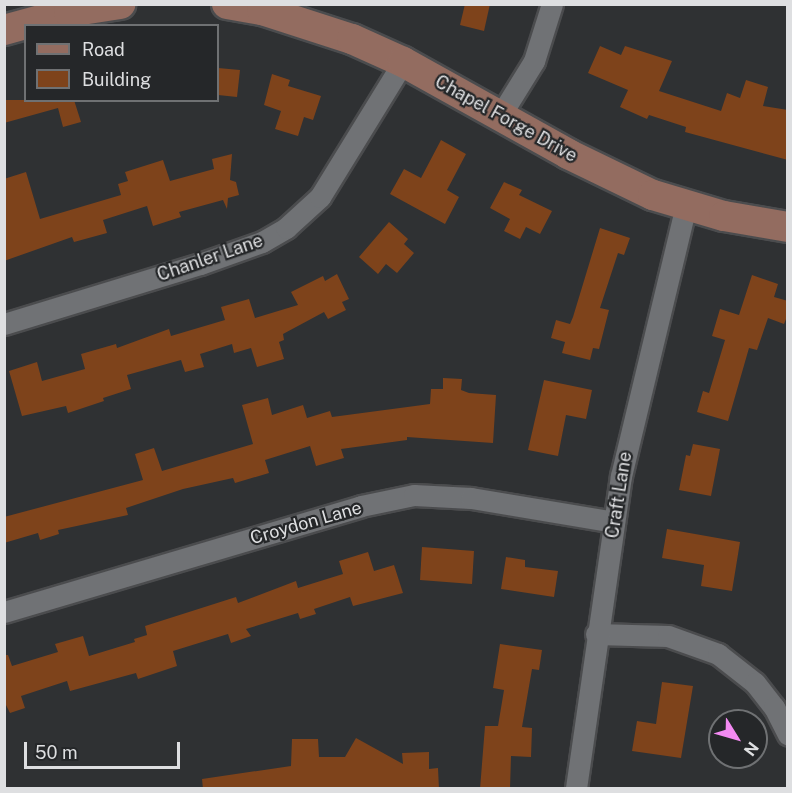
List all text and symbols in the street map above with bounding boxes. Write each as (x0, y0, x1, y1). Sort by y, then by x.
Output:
legend (24, 24, 219, 102)
text: Road (82, 39, 125, 60)
text: Building (82, 69, 151, 90)
street label: Chapel Forge Drive (431, 71, 581, 167)
street label: Chanler Lane (154, 230, 266, 286)
street label: Craft Lane (602, 450, 636, 540)
street label: Croydon Lane (248, 497, 364, 549)
north arrow (708, 709, 768, 769)
scale bar (27, 730, 183, 768)
text: N (740, 738, 763, 760)
text: 50 m (35, 742, 78, 763)

